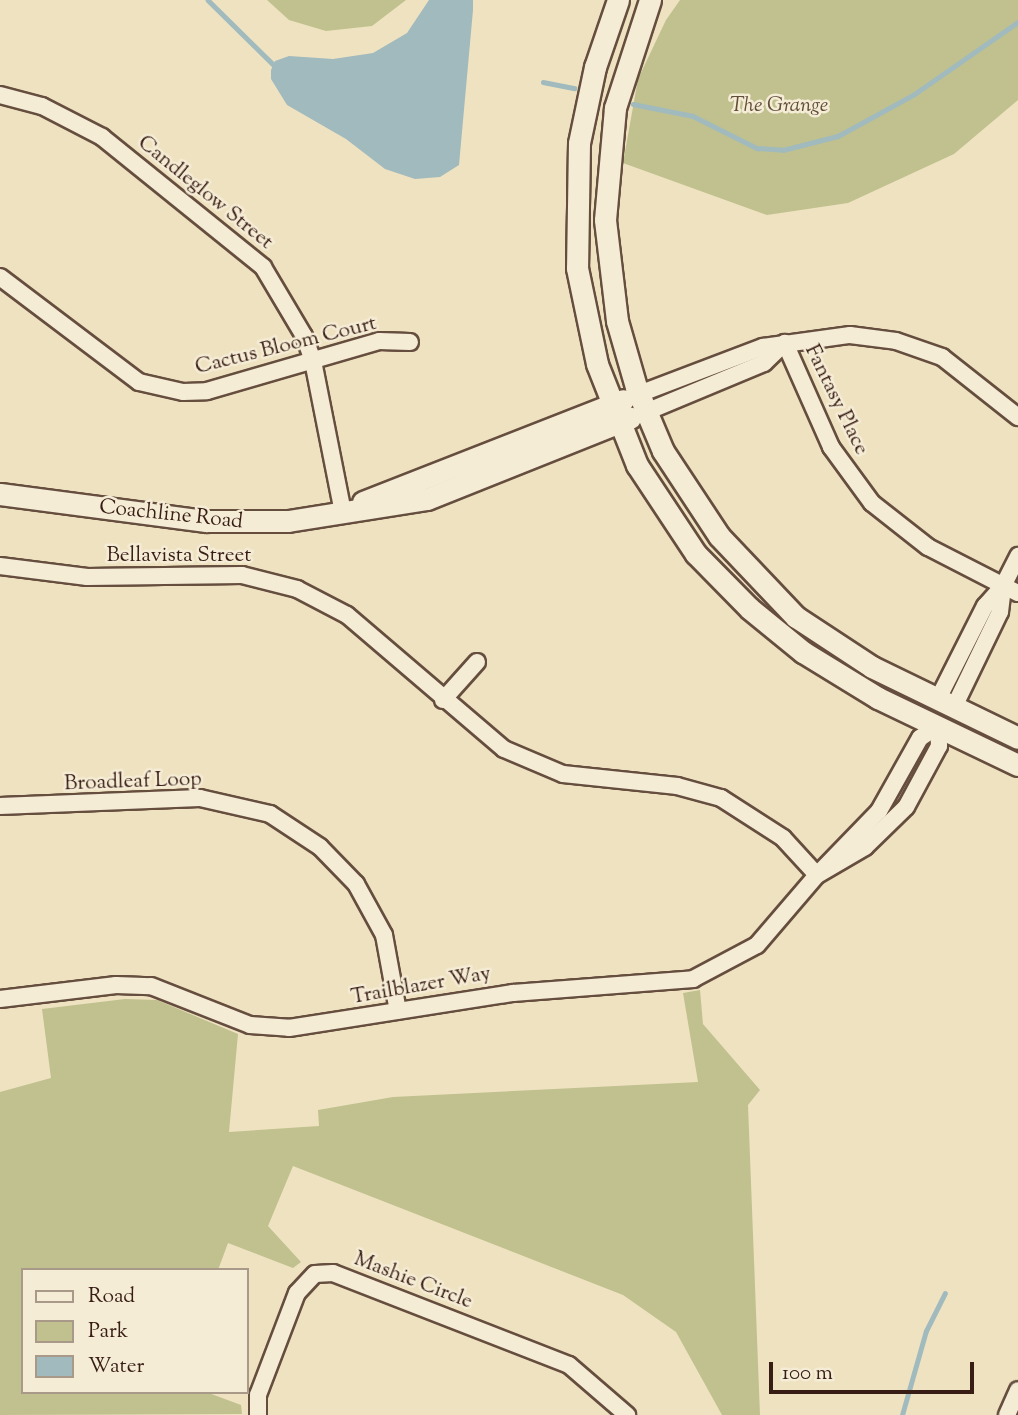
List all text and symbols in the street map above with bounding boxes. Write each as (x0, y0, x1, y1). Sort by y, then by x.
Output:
park label: The Grange (730, 93, 828, 119)
street label: Candleglow Street (132, 131, 278, 255)
street label: Cactus Bloom Court (193, 311, 379, 381)
street label: Fantasy Place (798, 341, 874, 459)
street label: Coachline Road (98, 495, 244, 535)
street label: Bellavista Street (107, 543, 251, 569)
street label: Broadleaf Loop (64, 767, 202, 797)
street label: Trailblazer Way (349, 961, 493, 1011)
street label: Mashie Circle (350, 1247, 476, 1315)
legend (21, 1268, 248, 1394)
text: Road (88, 1282, 135, 1312)
text: Park (88, 1317, 128, 1347)
scale bar (773, 1348, 978, 1392)
text: Water (88, 1352, 144, 1382)
text: 100 m (782, 1359, 833, 1389)

